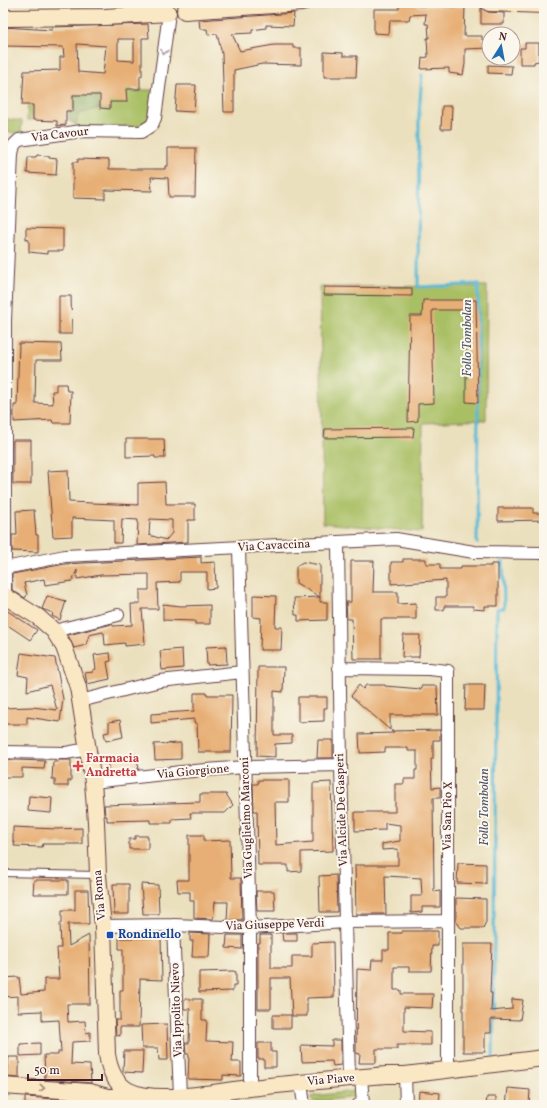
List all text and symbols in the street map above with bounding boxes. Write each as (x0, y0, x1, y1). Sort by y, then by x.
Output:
north arrow (481, 26, 521, 66)
text: N (497, 30, 508, 46)
one-way arrow (160, 49, 169, 55)
street label: Via Cavour (31, 124, 89, 146)
water label: Follo Tombolan (459, 299, 477, 377)
street label: Via Cavaccina (237, 536, 311, 556)
place label: Farmacia Andretta (86, 751, 140, 781)
street label: Via Alcide De Gasperi (332, 753, 352, 867)
street label: Via Guglielmo Marconi (237, 756, 257, 879)
marker: Farmacia Andretta (73, 761, 83, 771)
street label: Via Giorgione (156, 761, 230, 783)
water label: Follo Tombolan (476, 768, 494, 846)
street label: Via San Pio X (439, 781, 457, 851)
street label: Via Roma (90, 869, 110, 921)
street label: Via Giuseppe Verdi (225, 915, 325, 935)
place label: Rondinello (118, 927, 181, 943)
marker: Rondinello (105, 930, 115, 940)
street label: Via Ippolito Nievo (167, 962, 187, 1058)
scale bar (28, 1056, 102, 1082)
text: 50 m (34, 1063, 60, 1079)
street label: Via Piave (307, 1070, 356, 1090)
one-way arrow (39, 1083, 45, 1092)

